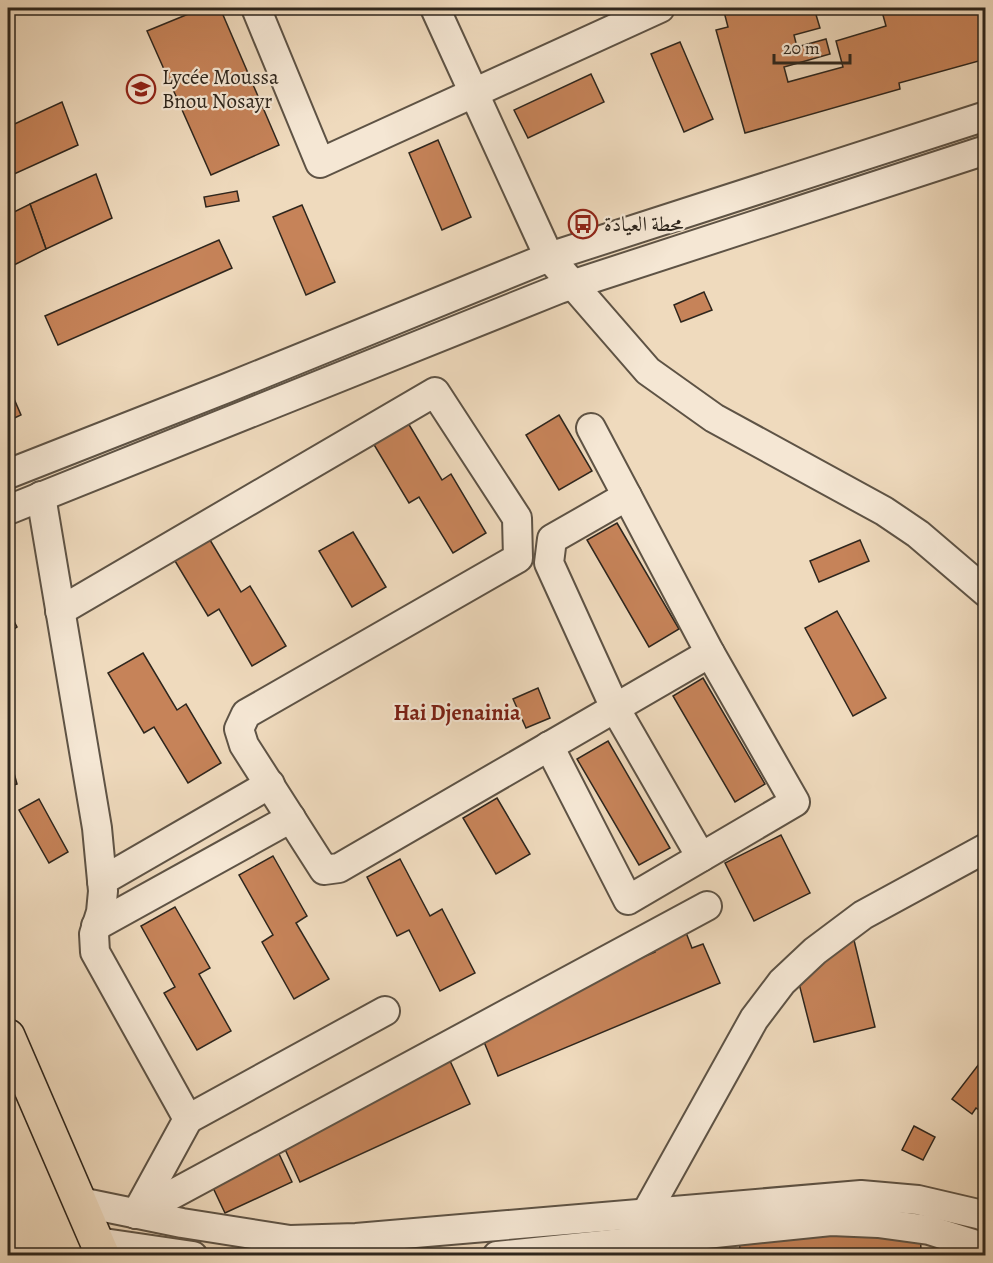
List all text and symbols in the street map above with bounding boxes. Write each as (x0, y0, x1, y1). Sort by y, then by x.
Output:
scale bar (774, 27, 850, 65)
text: 20 m (783, 36, 820, 60)
place label: Lycée Moussa Bnou Nosayr (162, 63, 279, 115)
school or university icon: Lycée Moussa Bnou Nosayr (125, 73, 157, 105)
bus stop icon: محطة العيادة (567, 208, 599, 240)
place label: محطة العيادة (604, 210, 684, 238)
district label: Hai Djenainia (393, 698, 521, 728)

